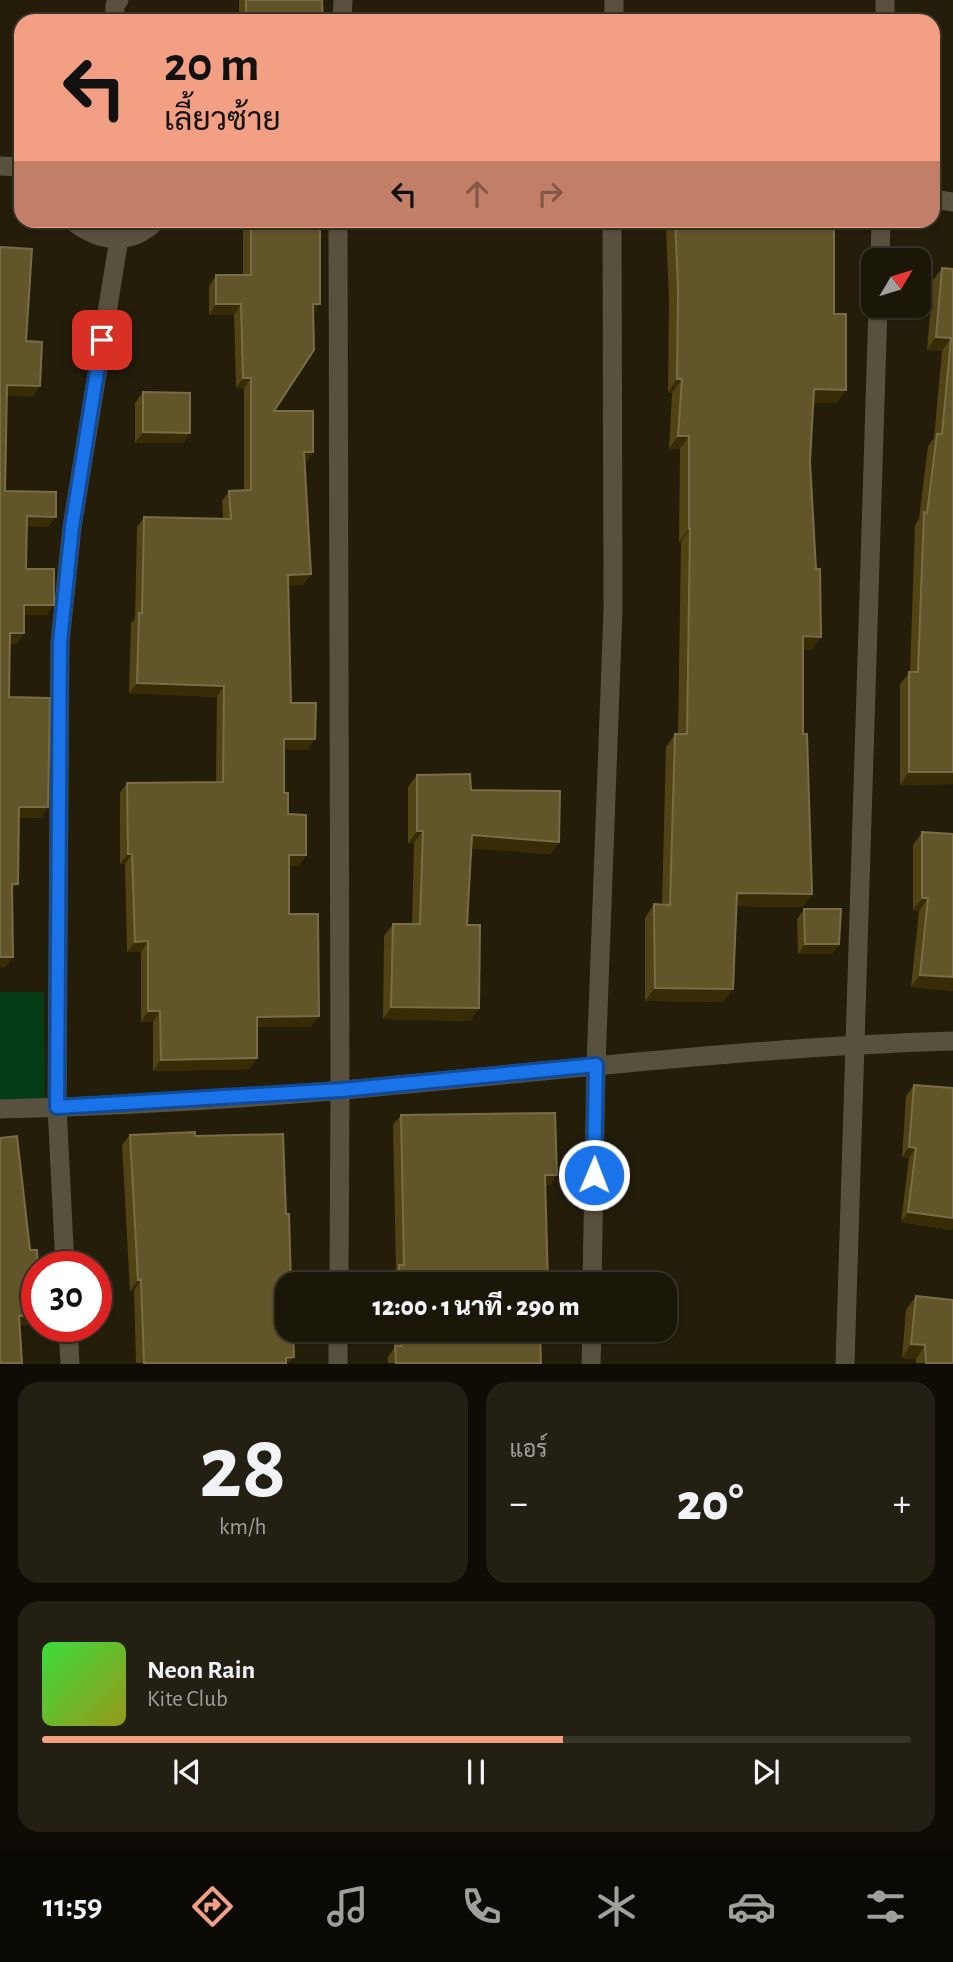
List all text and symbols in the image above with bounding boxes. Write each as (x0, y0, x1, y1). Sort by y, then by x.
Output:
text: 20 m (164, 41, 260, 90)
icon: left (49, 42, 140, 133)
text: เลี้ยวซ้าย (164, 104, 281, 136)
icon: left (385, 175, 423, 213)
icon: ahead (458, 175, 496, 213)
icon: right (531, 175, 569, 213)
north arrow (861, 248, 931, 318)
map controls (861, 248, 931, 318)
pin (72, 310, 132, 370)
icon: arrive (83, 321, 121, 359)
position arrow (557, 1138, 631, 1212)
speed limit sign: 30 (21, 1251, 112, 1342)
text: 12:00 · 1 นาที · 290 m (373, 1294, 579, 1320)
text: 28 (199, 1423, 287, 1514)
text: แอร์ (510, 1439, 547, 1462)
text: 20° (677, 1477, 744, 1529)
text: − (510, 1485, 528, 1523)
text: + (893, 1485, 911, 1523)
text: km/h (219, 1516, 266, 1539)
text: Neon Rain (147, 1657, 255, 1683)
text: Kite Club (147, 1688, 228, 1711)
icon: previous (168, 1753, 206, 1791)
icon: pause (457, 1753, 495, 1791)
icon: next (747, 1753, 785, 1791)
icon: directions (188, 1882, 237, 1931)
icon: music (323, 1882, 372, 1931)
icon: phone (457, 1882, 506, 1931)
icon: climate (592, 1882, 641, 1931)
icon: car (727, 1882, 776, 1931)
icon: filters (861, 1882, 910, 1931)
text: 11:59 (43, 1890, 102, 1922)

